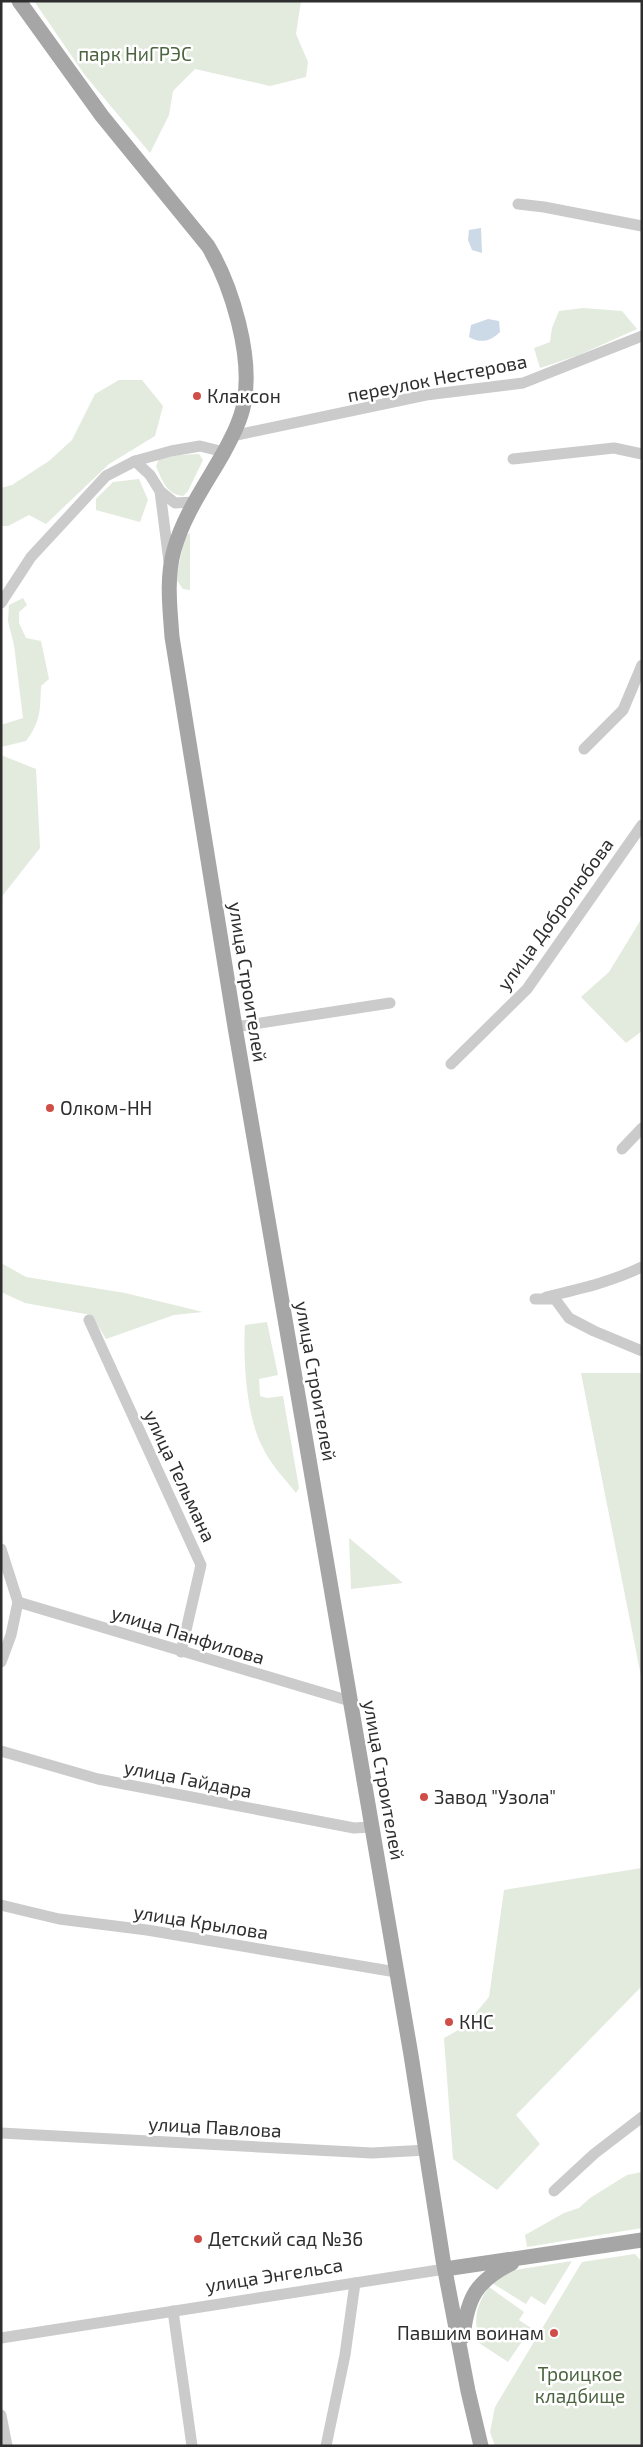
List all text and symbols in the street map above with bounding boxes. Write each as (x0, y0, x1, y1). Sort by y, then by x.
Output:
park label: парк НиГРЭС (78, 42, 192, 65)
street label: переулок Нестерова (345, 349, 529, 407)
place label: Клаксон (207, 384, 281, 407)
marker: Клаксон (191, 390, 203, 402)
street label: улица Добролюбова (492, 833, 618, 995)
street label: улица Строителей (223, 900, 273, 1064)
place label: Олком-НН (60, 1096, 152, 1119)
marker: Олком-НН (44, 1102, 56, 1114)
street label: улица Строителей (290, 1299, 342, 1463)
street label: улица Тельмана (139, 1406, 221, 1546)
street label: улица Панфилова (109, 1600, 267, 1670)
street label: улица Строителей (358, 1698, 410, 1862)
street label: улица Гайдара (122, 1755, 254, 1803)
place label: Завод "Узола" (434, 1785, 556, 1808)
marker: Завод "Узола" (418, 1791, 430, 1803)
street label: улица Крылова (132, 1900, 270, 1944)
place label: КНС (459, 2010, 494, 2033)
marker: КНС (443, 2016, 455, 2028)
street label: улица Павлова (148, 2112, 282, 2142)
place label: Детский сад №36 (208, 2227, 363, 2250)
marker: Детский сад №36 (192, 2233, 204, 2245)
street label: улица Энгельса (204, 2252, 344, 2298)
place label: Павшим воинам (397, 2321, 544, 2344)
marker: Павшим воинам (548, 2327, 560, 2339)
park label: Троицкое кладбище (535, 2362, 625, 2407)

